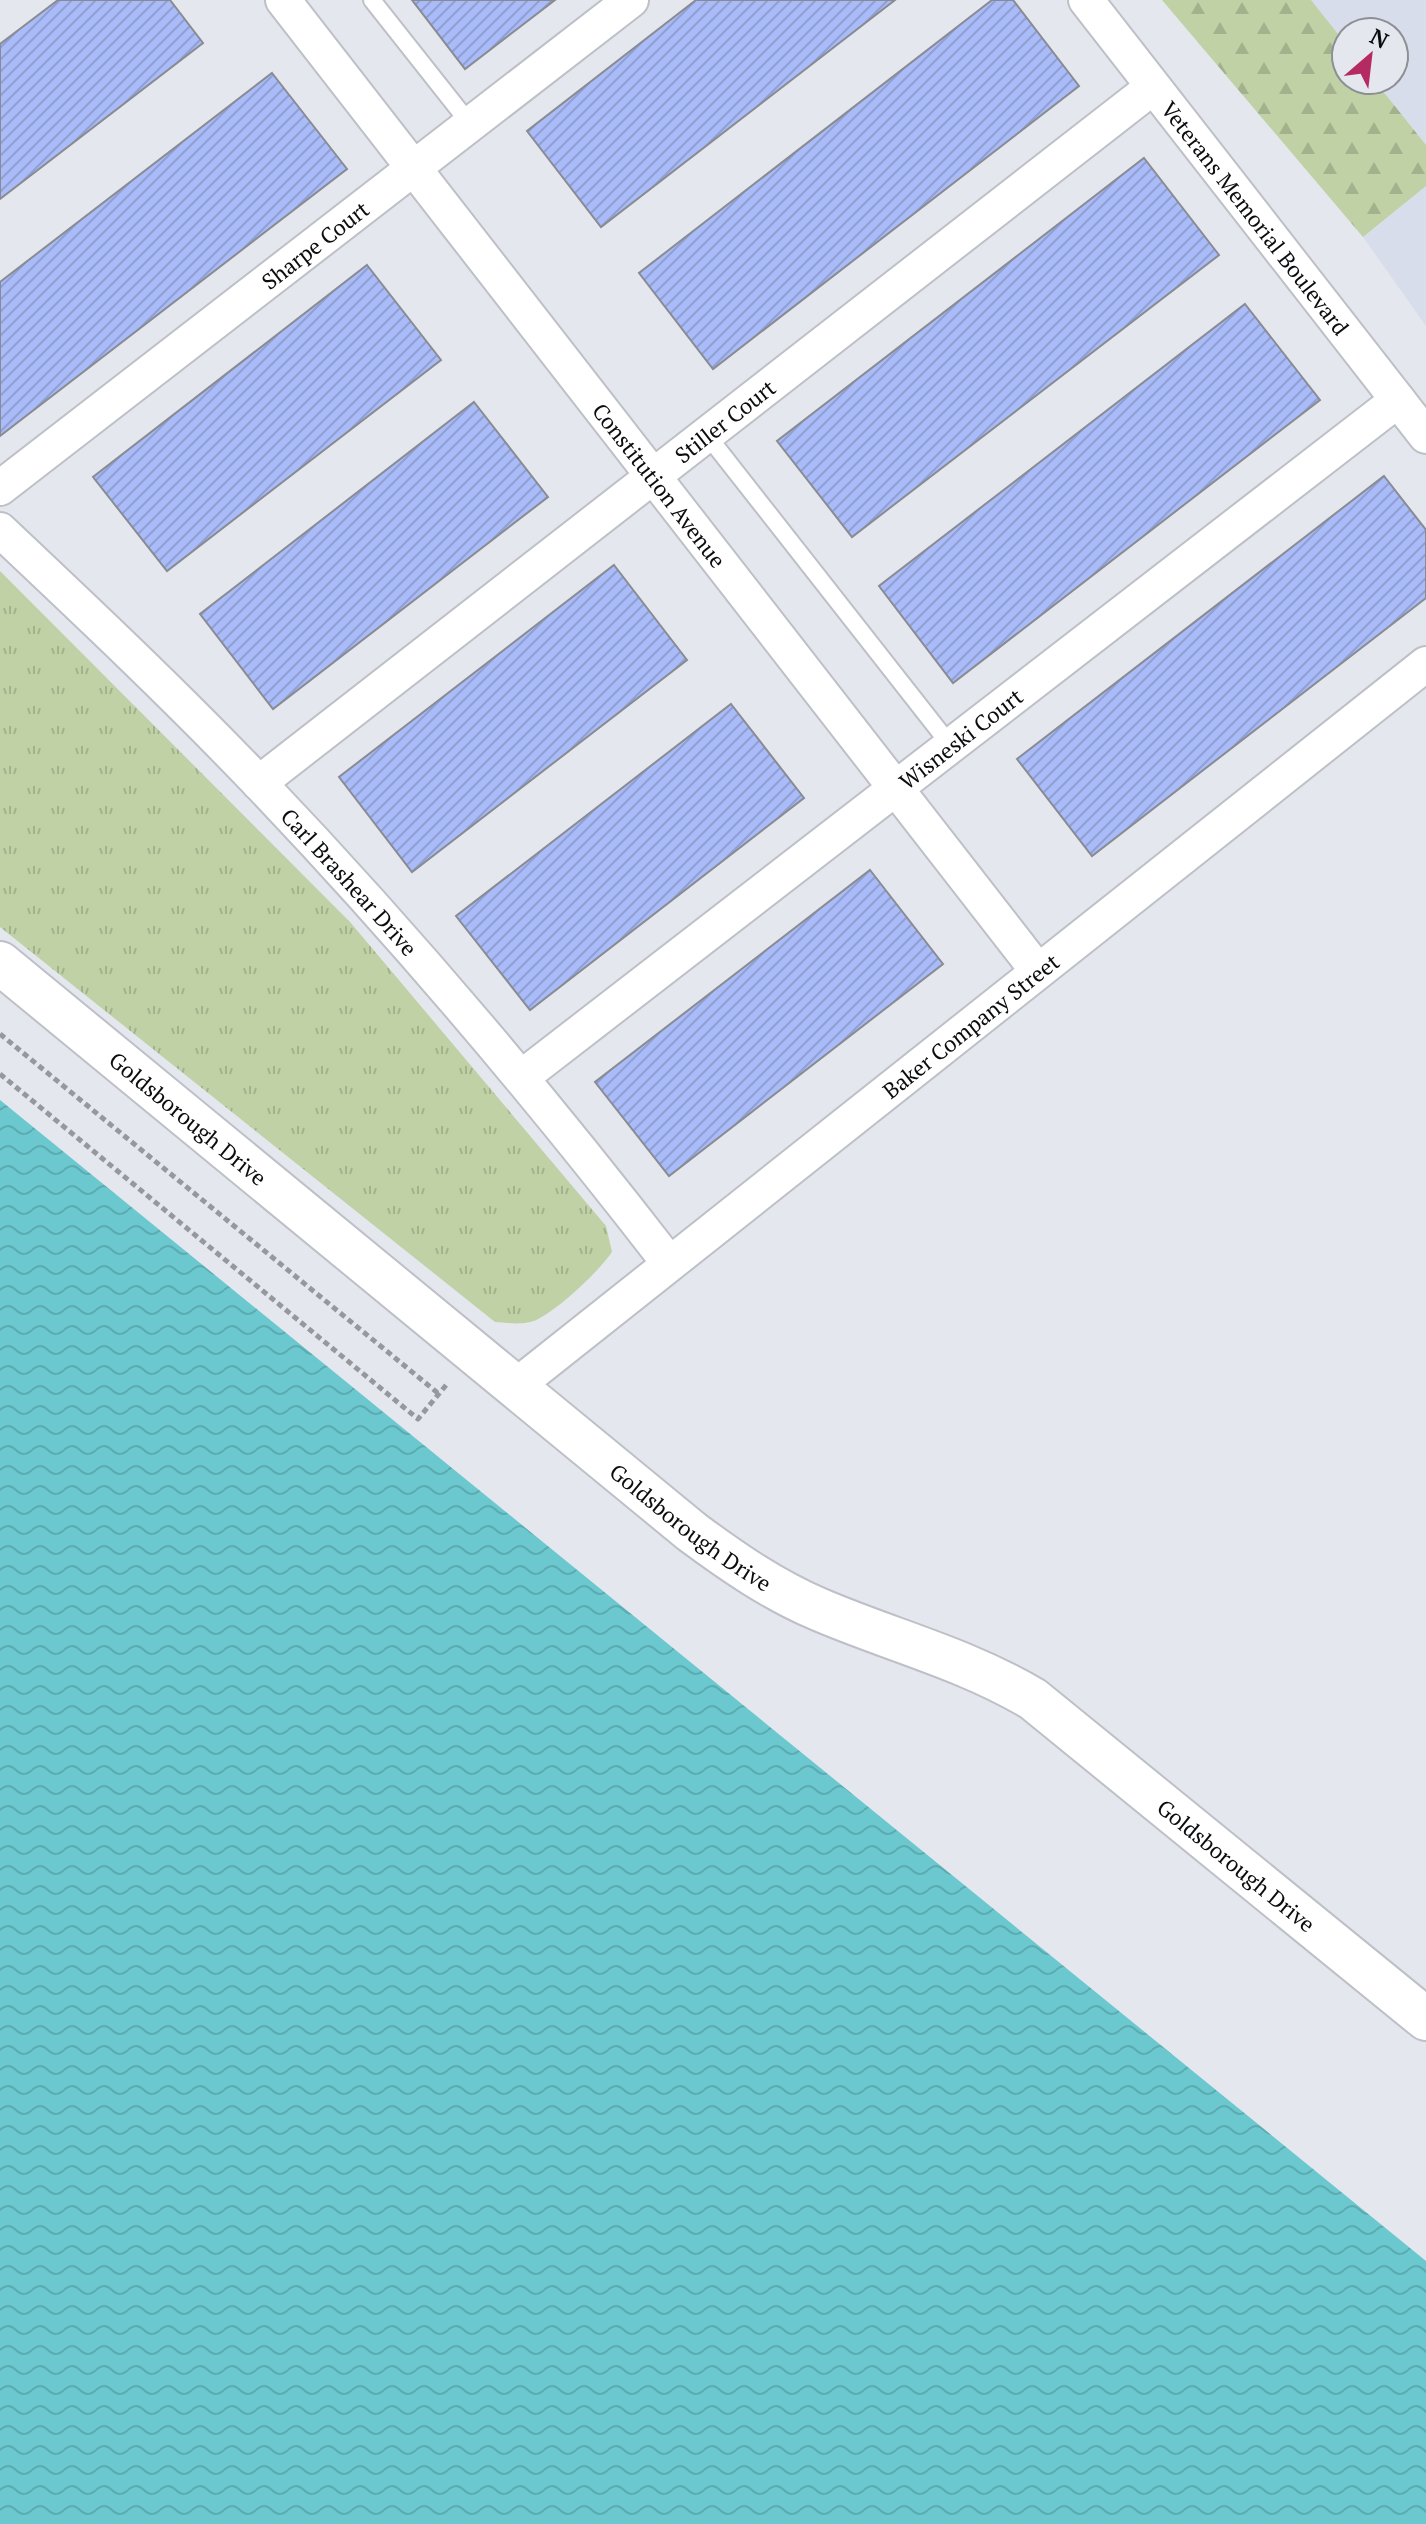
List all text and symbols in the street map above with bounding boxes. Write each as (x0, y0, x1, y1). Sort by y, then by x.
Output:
north arrow (1330, 16, 1410, 96)
text: N (1365, 21, 1394, 55)
street label: Veterans Memorial Boulevard (1155, 95, 1356, 341)
street label: Sharpe Court (255, 194, 374, 295)
street label: Stiller Court (668, 372, 781, 469)
street label: Constitution Avenue (587, 396, 733, 573)
street label: Wisneski Court (893, 681, 1028, 795)
street label: Carl Brashear Drive (275, 801, 424, 961)
street label: Baker Company Street (876, 947, 1065, 1104)
street label: Goldsborough Drive (104, 1045, 273, 1191)
street label: Goldsborough Drive (604, 1456, 777, 1597)
street label: Goldsborough Drive (1152, 1792, 1322, 1938)

